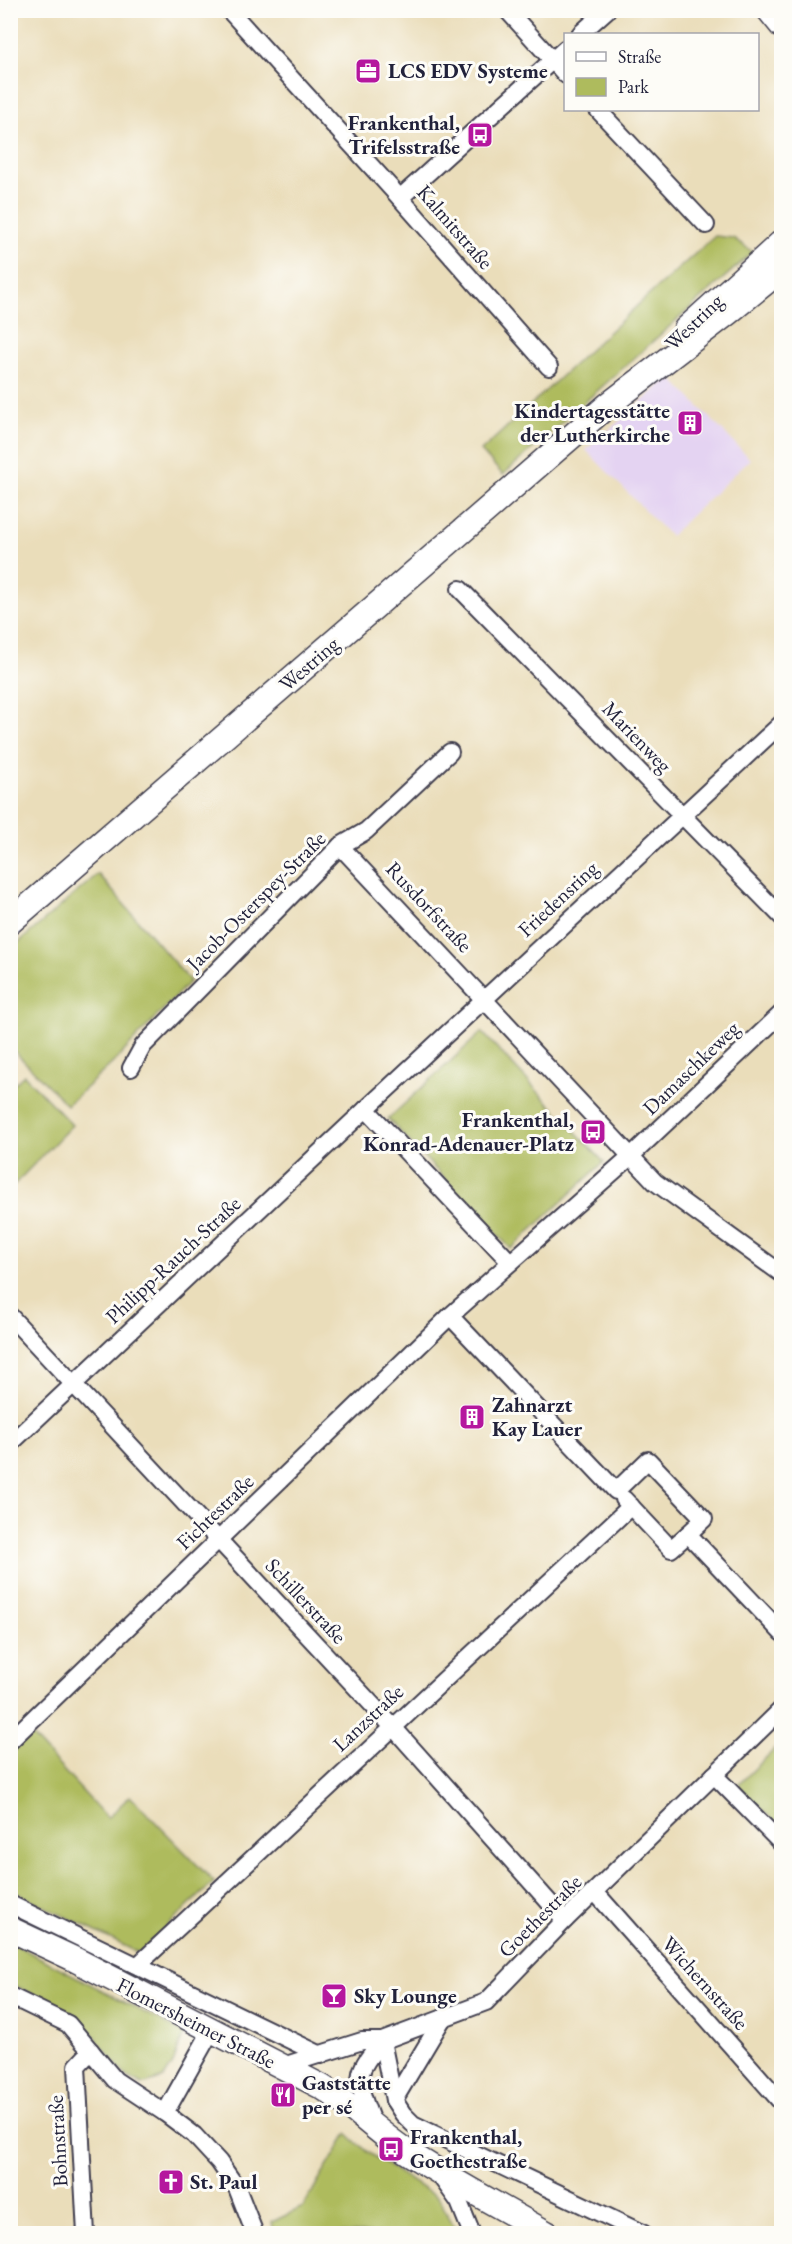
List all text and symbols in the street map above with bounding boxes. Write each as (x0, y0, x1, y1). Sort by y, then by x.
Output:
legend (564, 33, 759, 111)
text: Straße (618, 45, 661, 68)
office icon: LCS EDV Systeme (353, 56, 383, 86)
place label: LCS EDV Systeme (388, 57, 548, 84)
text: Park (618, 75, 649, 98)
place label: Frankenthal, Trifelsstraße (348, 109, 460, 160)
bus stop icon: Frankenthal, Trifelsstraße (465, 120, 495, 150)
street label: Kalmitstraße (411, 179, 499, 275)
street label: Westring (659, 287, 729, 356)
place label: Kindertagesstätte der Lutherkirche (514, 397, 670, 448)
building icon: Kindertagesstätte der Lutherkirche (675, 408, 705, 438)
street label: Westring (273, 630, 345, 697)
street label: Marienweg (597, 695, 679, 779)
street label: Jacob-Osterspey-Straße (179, 825, 331, 978)
street label: Friedensring (512, 854, 604, 943)
street label: Rusdorfstraße (380, 855, 478, 958)
street label: Damaschkeweg (637, 1014, 745, 1121)
place label: Frankenthal, Konrad-Adenauer-Platz (363, 1106, 574, 1157)
bus stop icon: Frankenthal, Konrad-Adenauer-Platz (578, 1117, 608, 1147)
street label: Philipp-Rauch-Straße (99, 1190, 246, 1329)
place label: Zahnarzt Kay Lauer (492, 1391, 583, 1442)
building icon: Zahnarzt Kay Lauer (457, 1402, 487, 1432)
street label: Fichtestraße (170, 1468, 259, 1555)
street label: Schillerstraße (260, 1552, 353, 1649)
street label: Lanzstraße (327, 1678, 409, 1757)
street label: Goethestraße (492, 1868, 587, 1963)
street label: Wichernstraße (656, 1930, 755, 2035)
street label: Flomersheimer Straße (112, 1971, 280, 2074)
bar icon: Sky Lounge (319, 1981, 349, 2011)
place label: Sky Lounge (354, 1982, 457, 2009)
place label: Gaststätte per sé (302, 2069, 391, 2120)
restaurant icon: Gaststätte per sé (268, 2080, 298, 2110)
street label: Bohnstraße (42, 2094, 73, 2188)
place label: Frankenthal, Goethestraße (410, 2123, 527, 2174)
bus stop icon: Frankenthal, Goethestraße (376, 2134, 406, 2164)
church icon: St. Paul (156, 2167, 186, 2197)
place label: St. Paul (190, 2168, 257, 2195)

